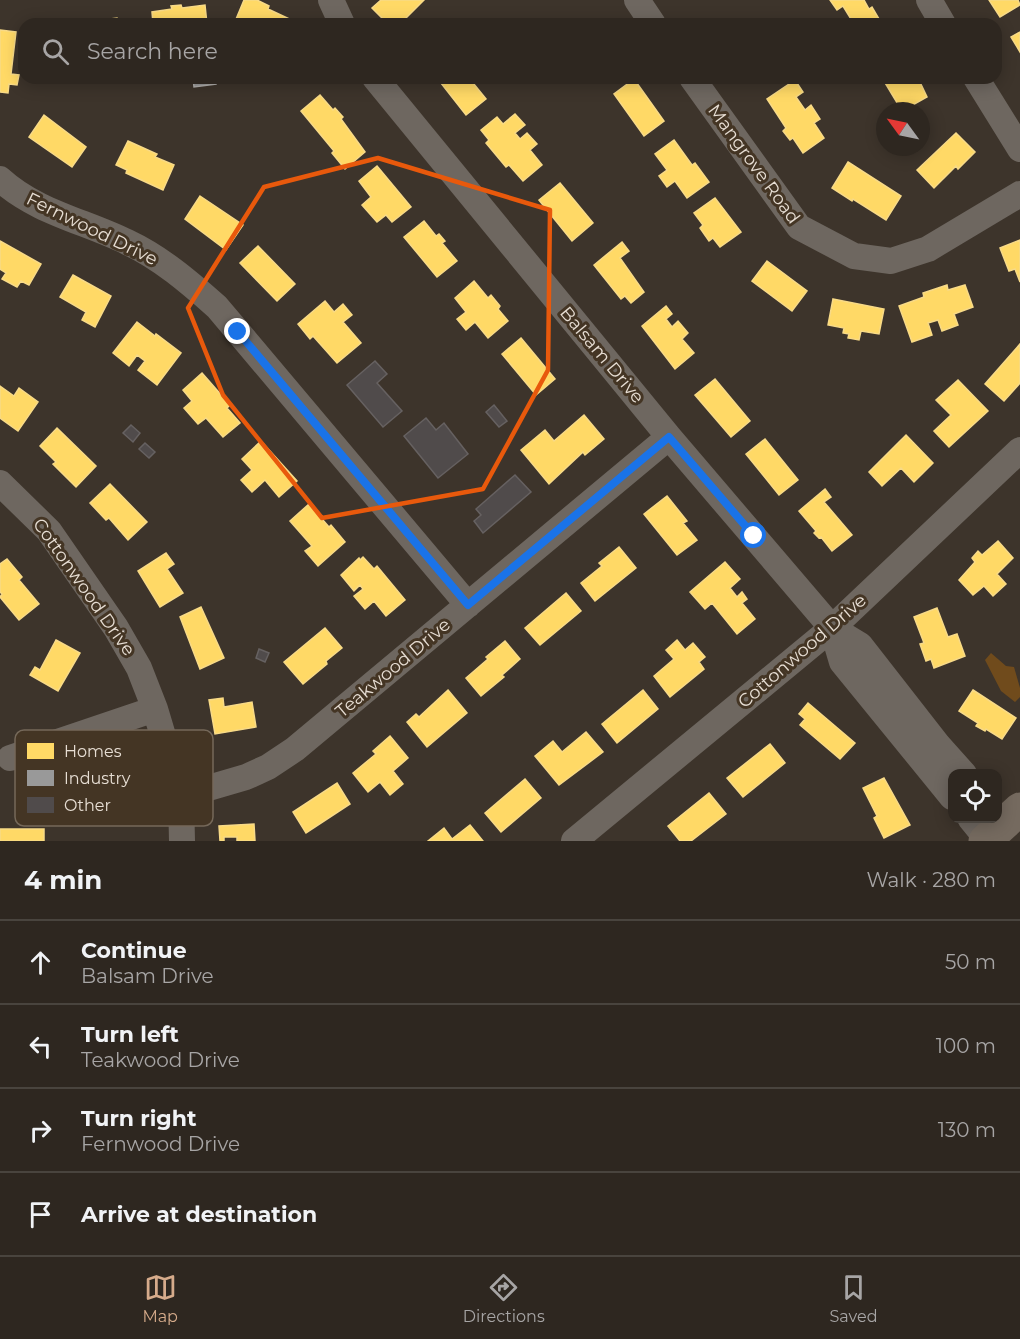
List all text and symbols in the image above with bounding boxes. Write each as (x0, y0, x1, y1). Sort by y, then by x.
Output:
search box (18, 18, 1002, 84)
icon: search (39, 35, 72, 68)
text: Search here (87, 38, 218, 65)
street label: Mangrove Road (703, 100, 805, 228)
north arrow (876, 102, 930, 156)
street label: Fernwood Drive (23, 188, 161, 270)
street label: Balsam Drive (555, 302, 649, 408)
route end (224, 318, 250, 344)
street label: Cottonwood Drive (28, 514, 140, 660)
route start (740, 522, 766, 548)
street label: Cottonwood Drive (733, 589, 871, 713)
street label: Teakwood Drive (331, 614, 455, 722)
legend (15, 730, 213, 826)
text: Homes (64, 742, 122, 761)
text: Industry (64, 769, 131, 788)
map controls (948, 769, 1002, 823)
button: locate (948, 769, 1002, 823)
text: Other (64, 796, 111, 815)
text: 4 min (24, 864, 102, 896)
text: Walk · 280 m (866, 868, 996, 892)
text: Continue (81, 937, 187, 964)
icon: ahead (24, 946, 57, 979)
text: 50 m (945, 950, 996, 974)
text: Balsam Drive (81, 964, 214, 988)
text: Turn left (81, 1021, 179, 1048)
icon: left (24, 1030, 57, 1063)
text: 100 m (936, 1034, 996, 1058)
text: Teakwood Drive (81, 1048, 240, 1072)
text: Turn right (81, 1105, 196, 1132)
icon: right (24, 1114, 57, 1147)
text: 130 m (938, 1118, 996, 1142)
text: Fernwood Drive (81, 1132, 240, 1156)
icon: arrive (24, 1198, 57, 1231)
text: Arrive at destination (81, 1201, 317, 1228)
tab: Map (142, 1271, 178, 1326)
tab: Directions (463, 1271, 545, 1326)
tab: Saved (830, 1271, 878, 1326)

